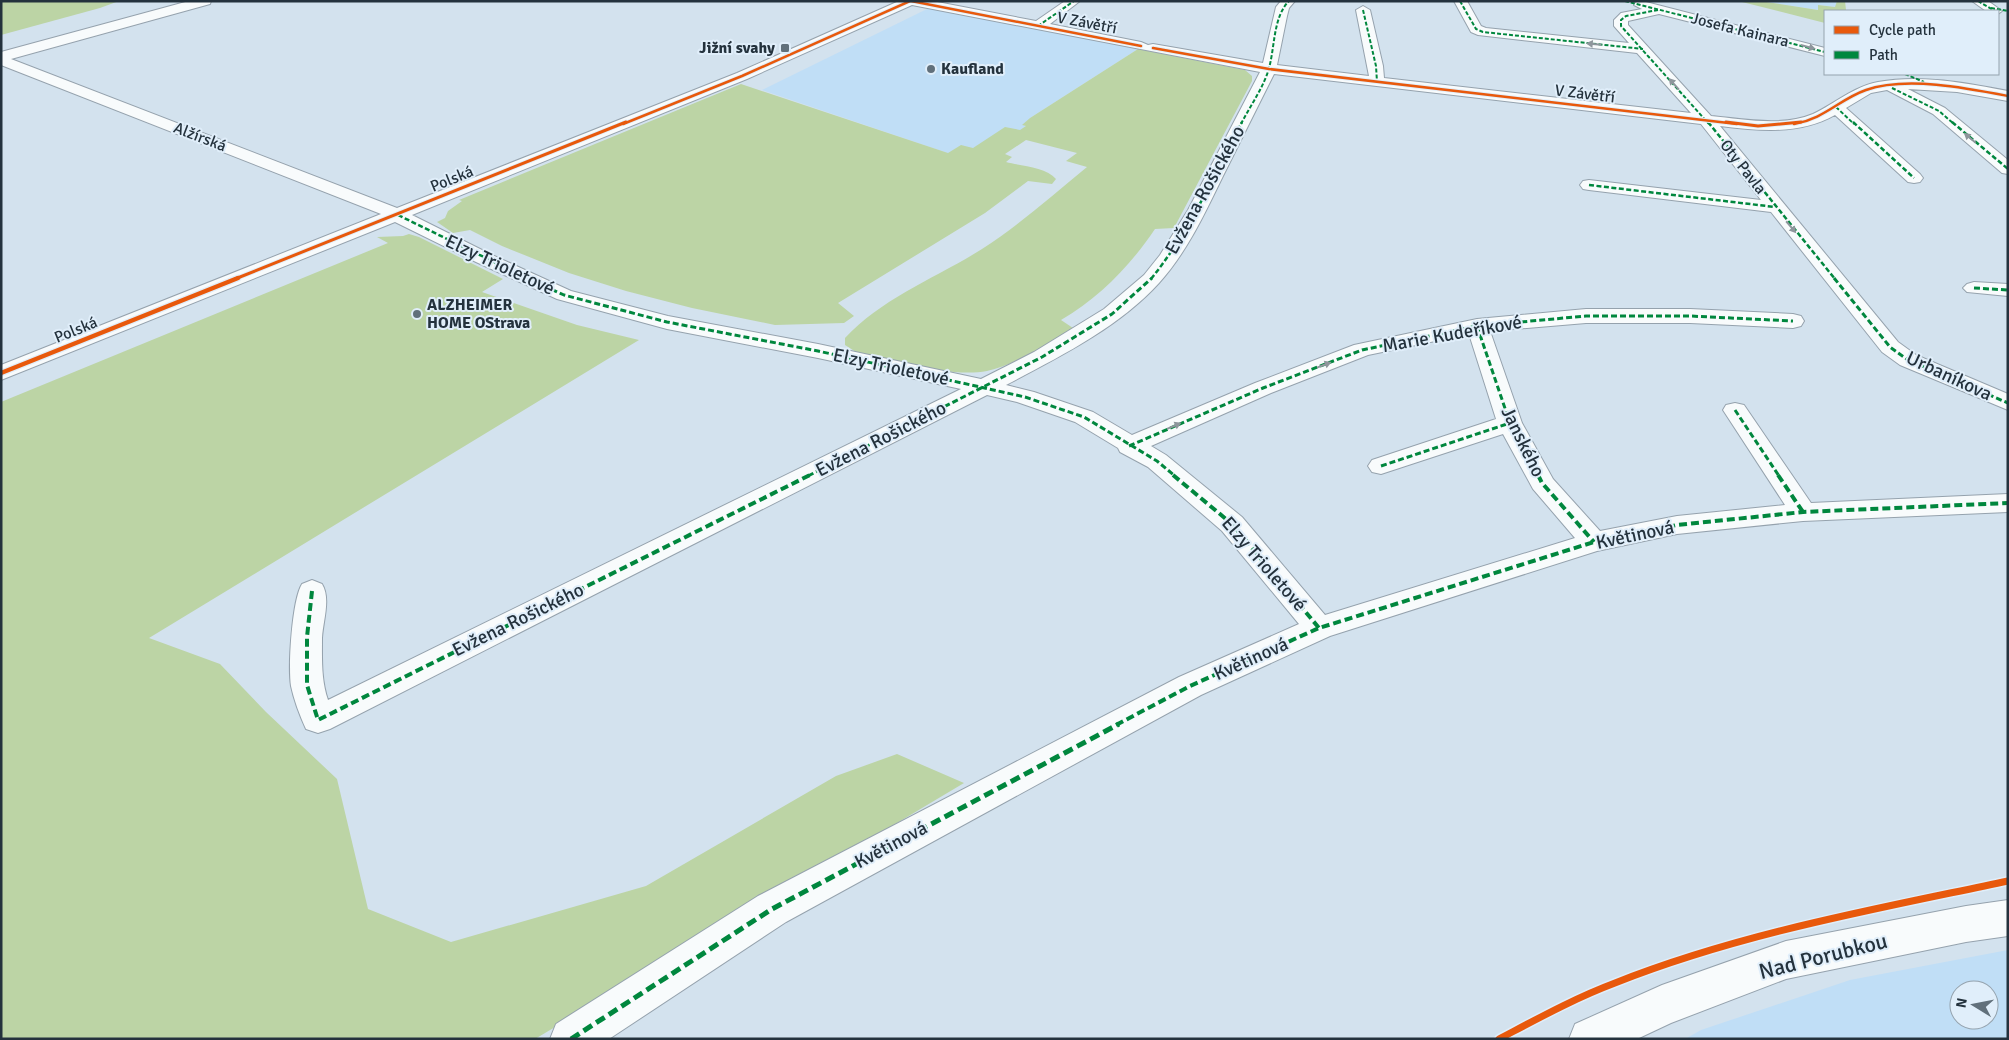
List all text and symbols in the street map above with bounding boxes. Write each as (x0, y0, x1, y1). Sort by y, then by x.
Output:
street label: V Závětří (1055, 7, 1119, 39)
street label: Josefa Kainara (1689, 8, 1791, 52)
legend (1824, 10, 1999, 75)
text: Cycle path (1869, 21, 1936, 39)
place label: Jižní svahy (699, 38, 775, 58)
one-way arrow (1586, 40, 1602, 48)
marker: Jižní svahy (779, 42, 791, 54)
one-way arrow (1800, 44, 1815, 52)
text: Path (1869, 46, 1898, 64)
place label: Kaufland (941, 59, 1004, 79)
marker: Kaufland (925, 63, 937, 75)
one-way arrow (1668, 79, 1680, 91)
street label: V Závětří (1554, 80, 1617, 108)
street label: Alžírská (171, 118, 229, 156)
street label: Evžena Rošického (1160, 121, 1250, 259)
one-way arrow (1964, 132, 1977, 143)
street label: Oty Pavla (1715, 136, 1771, 198)
street label: Polská (427, 161, 477, 197)
one-way arrow (1786, 220, 1797, 233)
street label: Elzy Trioletové (441, 229, 559, 301)
place label: ALZHEIMER HOME OStrava (427, 295, 530, 333)
marker: ALZHEIMER HOME OStrava (411, 308, 423, 320)
street label: Marie Kudeříkové (1380, 310, 1524, 358)
street label: Polská (51, 312, 101, 348)
street label: Elzy Trioletové (831, 343, 951, 391)
street label: Urbaníkova (1902, 346, 1996, 406)
one-way arrow (1317, 360, 1331, 368)
street label: Evžena Rošického (812, 396, 950, 482)
street label: Janského (1496, 403, 1550, 481)
one-way arrow (1167, 422, 1181, 430)
street label: Elzy Trioletové (1216, 512, 1312, 616)
street label: Květinová (1594, 515, 1676, 555)
street label: Evžena Rošického (448, 578, 588, 662)
street label: Květinová (1210, 632, 1292, 686)
street label: Květinová (850, 816, 932, 874)
street label: Nad Porubkou (1756, 927, 1890, 985)
north arrow (1949, 980, 1999, 1030)
text: N (1952, 997, 1971, 1009)

